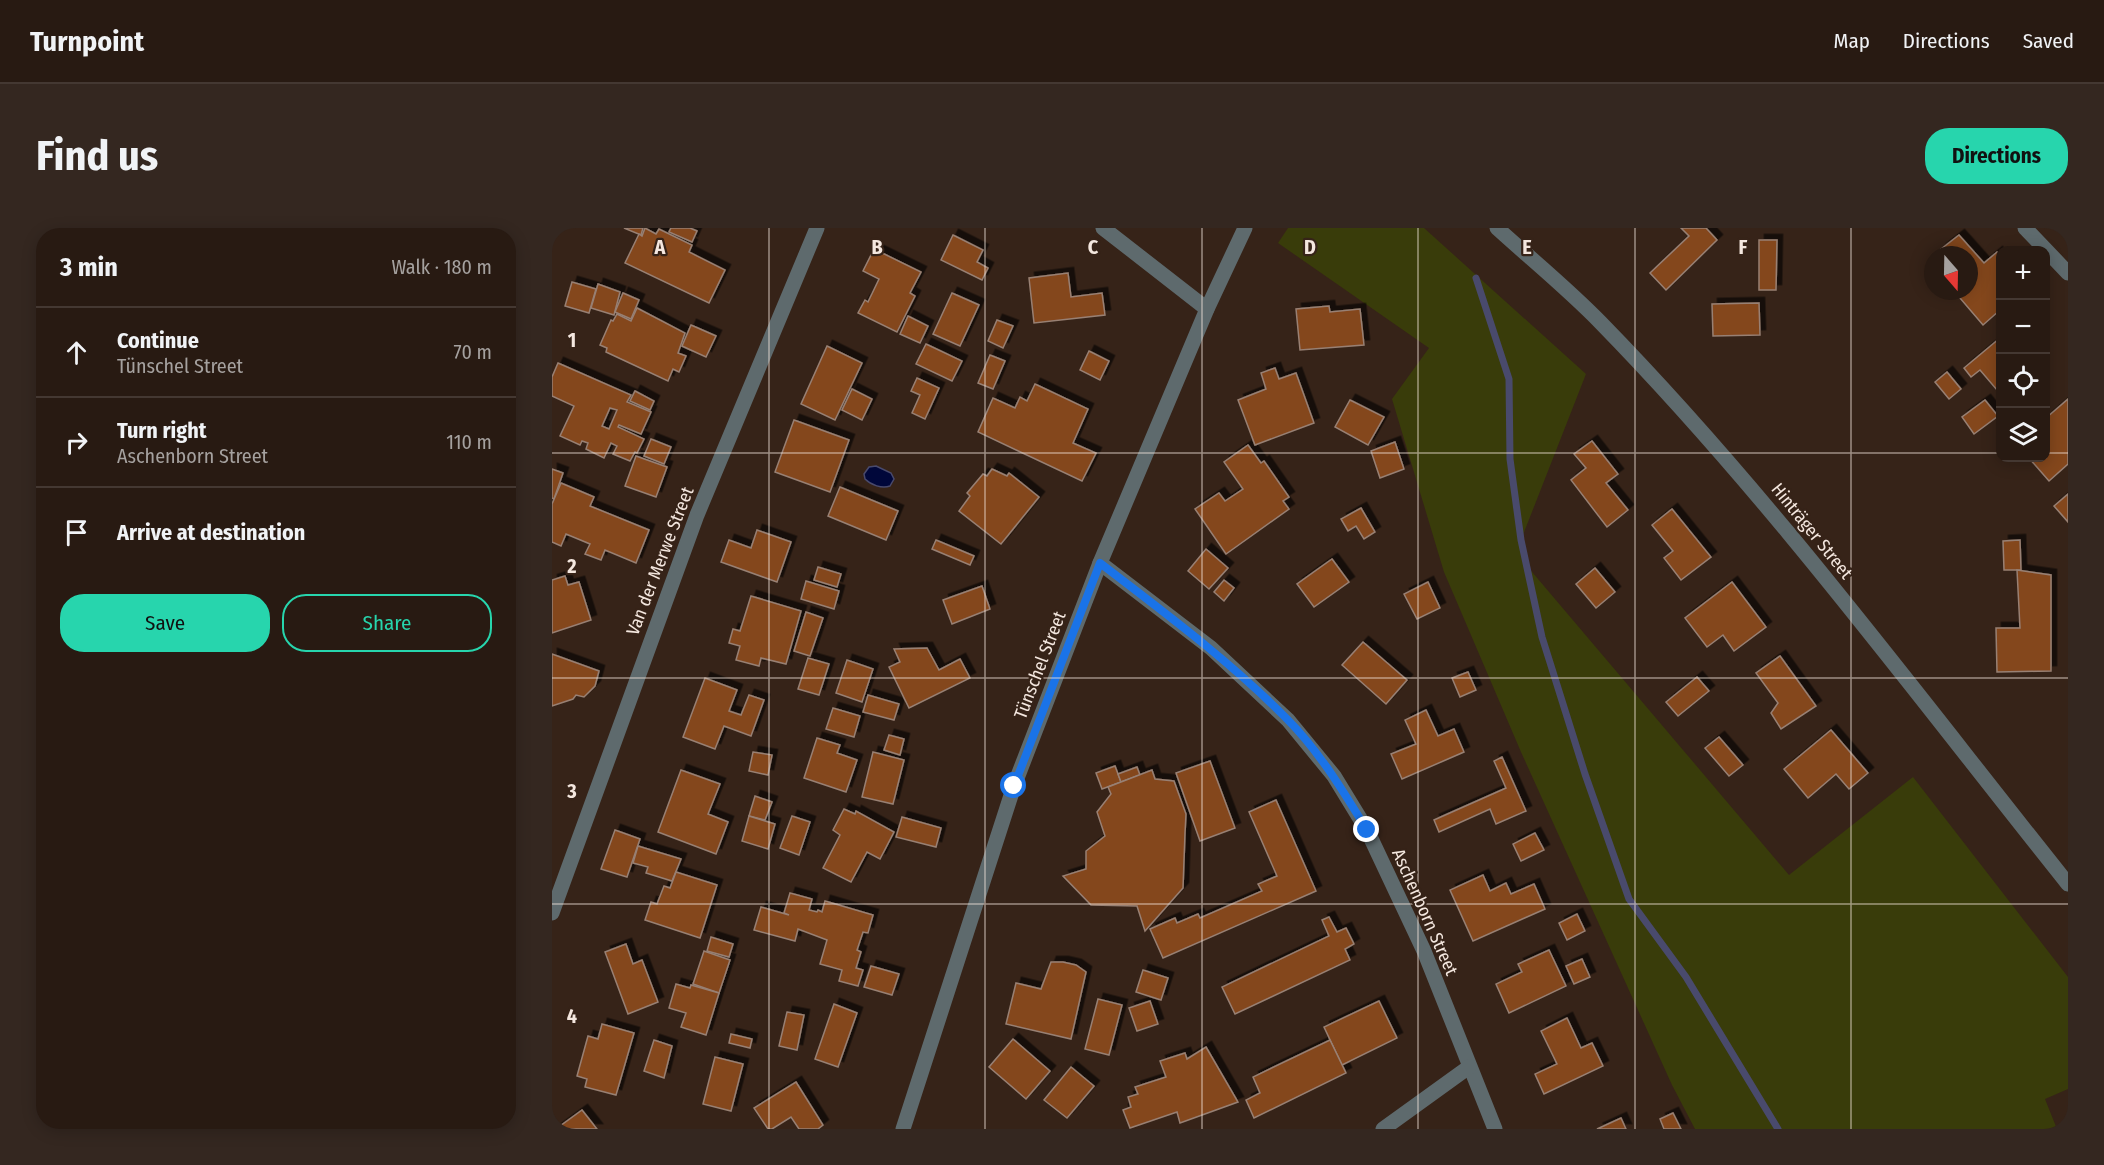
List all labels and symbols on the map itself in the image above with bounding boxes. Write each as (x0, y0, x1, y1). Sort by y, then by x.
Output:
text: A (654, 235, 667, 259)
text: B (871, 235, 883, 259)
text: C (1088, 235, 1099, 259)
text: D (1304, 235, 1316, 259)
text: E (1522, 235, 1532, 259)
text: F (1739, 235, 1748, 259)
north arrow (1924, 246, 1978, 300)
text: 1 (568, 328, 576, 352)
street label: Hinträger Street (1767, 479, 1857, 583)
street label: Van der Merwe Street (622, 484, 698, 638)
text: 2 (566, 554, 577, 578)
street label: Tünschel Street (1009, 608, 1071, 722)
route start (1000, 772, 1026, 798)
text: 3 (566, 779, 577, 803)
route end (1353, 816, 1379, 842)
street label: Aschenborn Street (1387, 845, 1463, 979)
text: 4 (567, 1004, 577, 1028)

